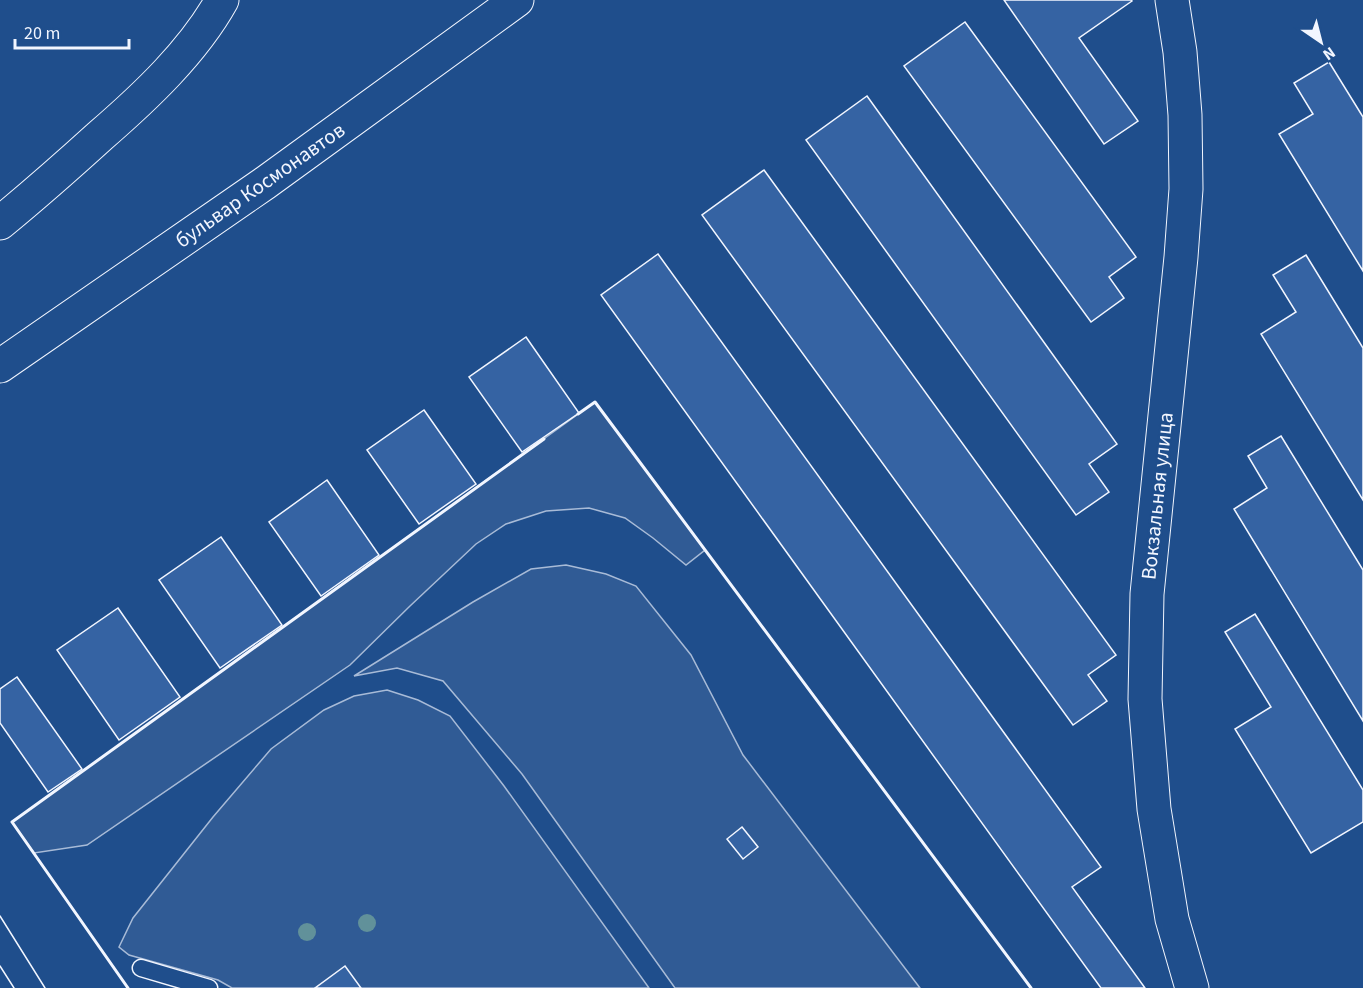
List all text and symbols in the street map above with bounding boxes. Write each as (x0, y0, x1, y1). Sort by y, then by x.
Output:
scale bar (15, 12, 129, 50)
north arrow (1291, 12, 1351, 72)
text: 20 m (24, 21, 60, 46)
text: N (1318, 41, 1340, 66)
street label: бульвар Космонавтов (169, 115, 351, 255)
street label: Вокзальная улица (1133, 411, 1181, 581)

